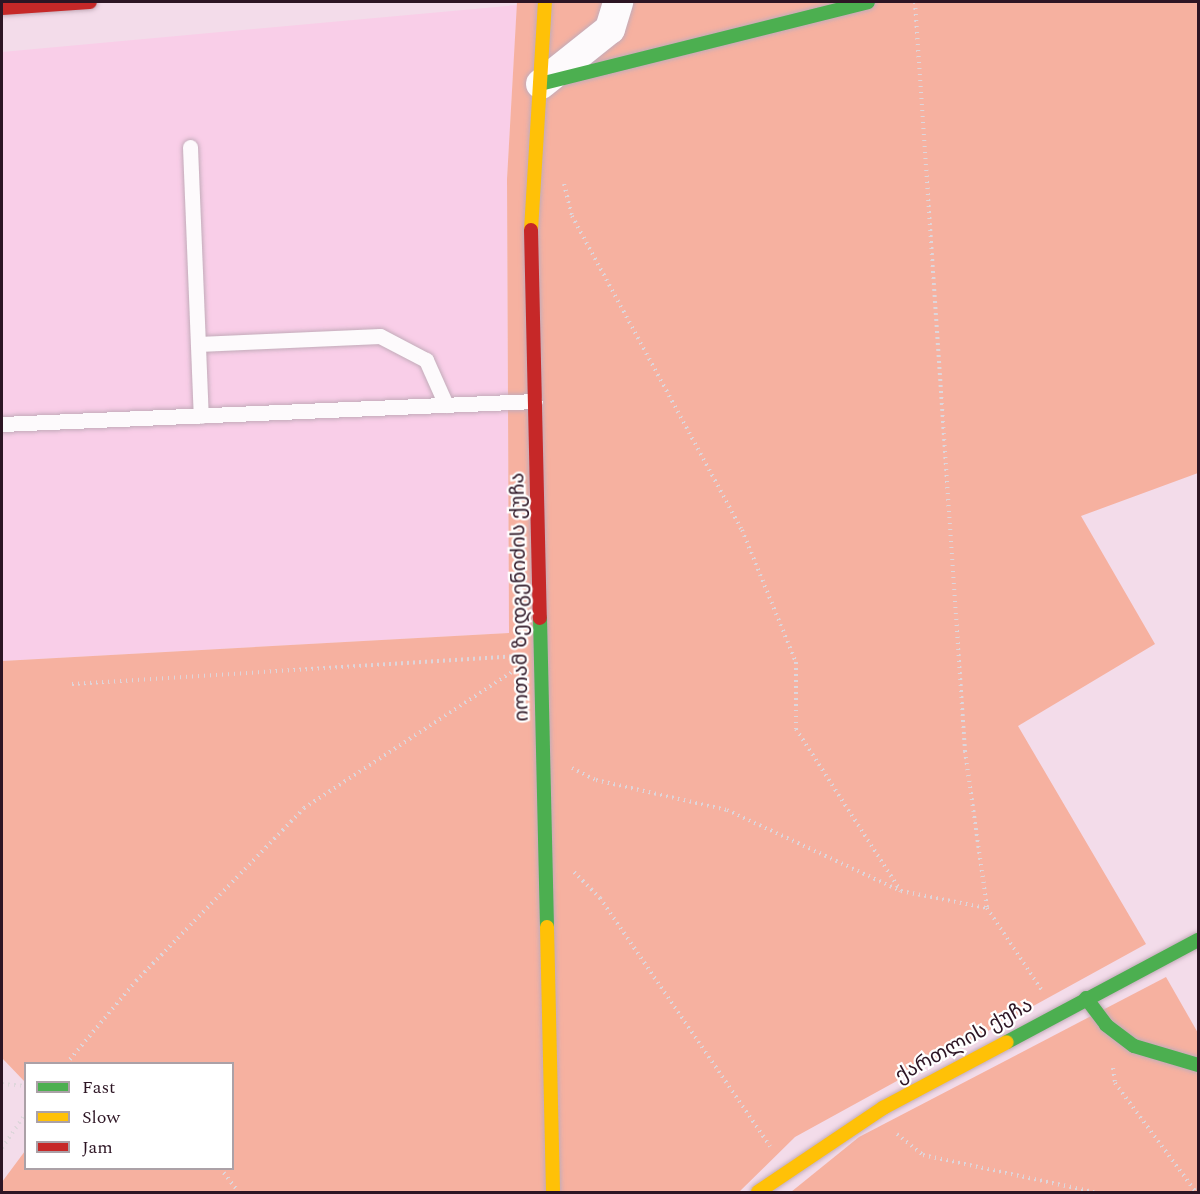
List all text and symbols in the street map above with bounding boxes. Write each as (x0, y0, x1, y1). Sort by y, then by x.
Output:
street label: იოთამ ზედგენიძის ქუჩა (506, 472, 534, 722)
street label: ქართლის ქუჩა (891, 993, 1037, 1089)
legend (24, 1062, 234, 1170)
text: Fast (82, 1074, 115, 1101)
text: Slow (82, 1104, 120, 1131)
text: Jam (82, 1134, 113, 1161)

